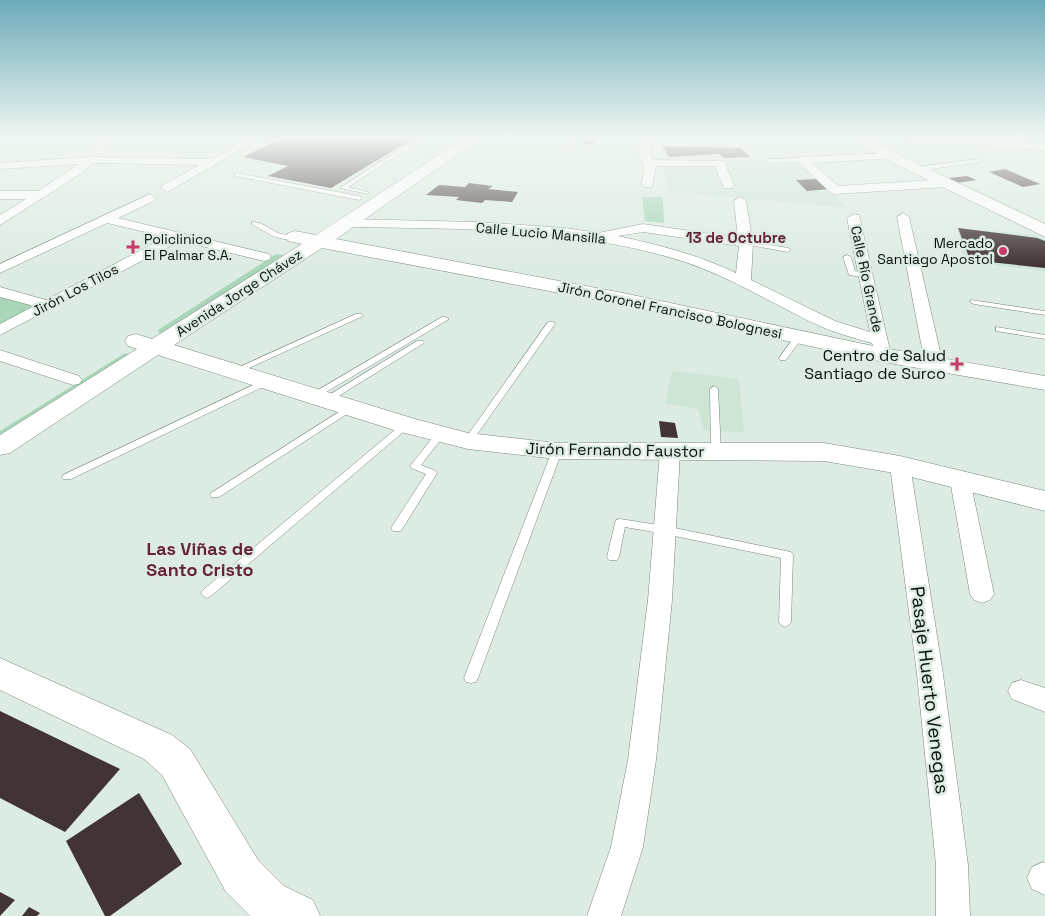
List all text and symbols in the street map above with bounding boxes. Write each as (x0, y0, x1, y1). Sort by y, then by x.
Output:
street label: Calle Lucio Mansilla (475, 218, 607, 248)
street label: Calle Río Grande (847, 224, 887, 334)
district label: 13 de Octubre (686, 228, 787, 247)
place label: Policlinico El Palmar S.A. (144, 230, 232, 264)
place label: Mercado Santiago Apostol (877, 234, 993, 268)
marker: Policlinico El Palmar S.A. (126, 240, 140, 254)
street label: Avenida Jorge Chávez (172, 245, 306, 341)
marker: Mercado Santiago Apostol (997, 245, 1009, 257)
street label: Jirón Los Tilos (29, 260, 121, 320)
street label: Jirón Coronel Francisco Bolognesi (556, 277, 784, 343)
place label: Centro de Salud Santiago de Surco (804, 345, 946, 384)
marker: Centro de Salud Santiago de Surco (950, 357, 964, 371)
street label: Jirón Fernando Faustor (525, 438, 705, 462)
district label: Las Viñas de Santo Cristo (146, 537, 254, 581)
street label: Pasaje Huerto Venegas (905, 585, 955, 795)

